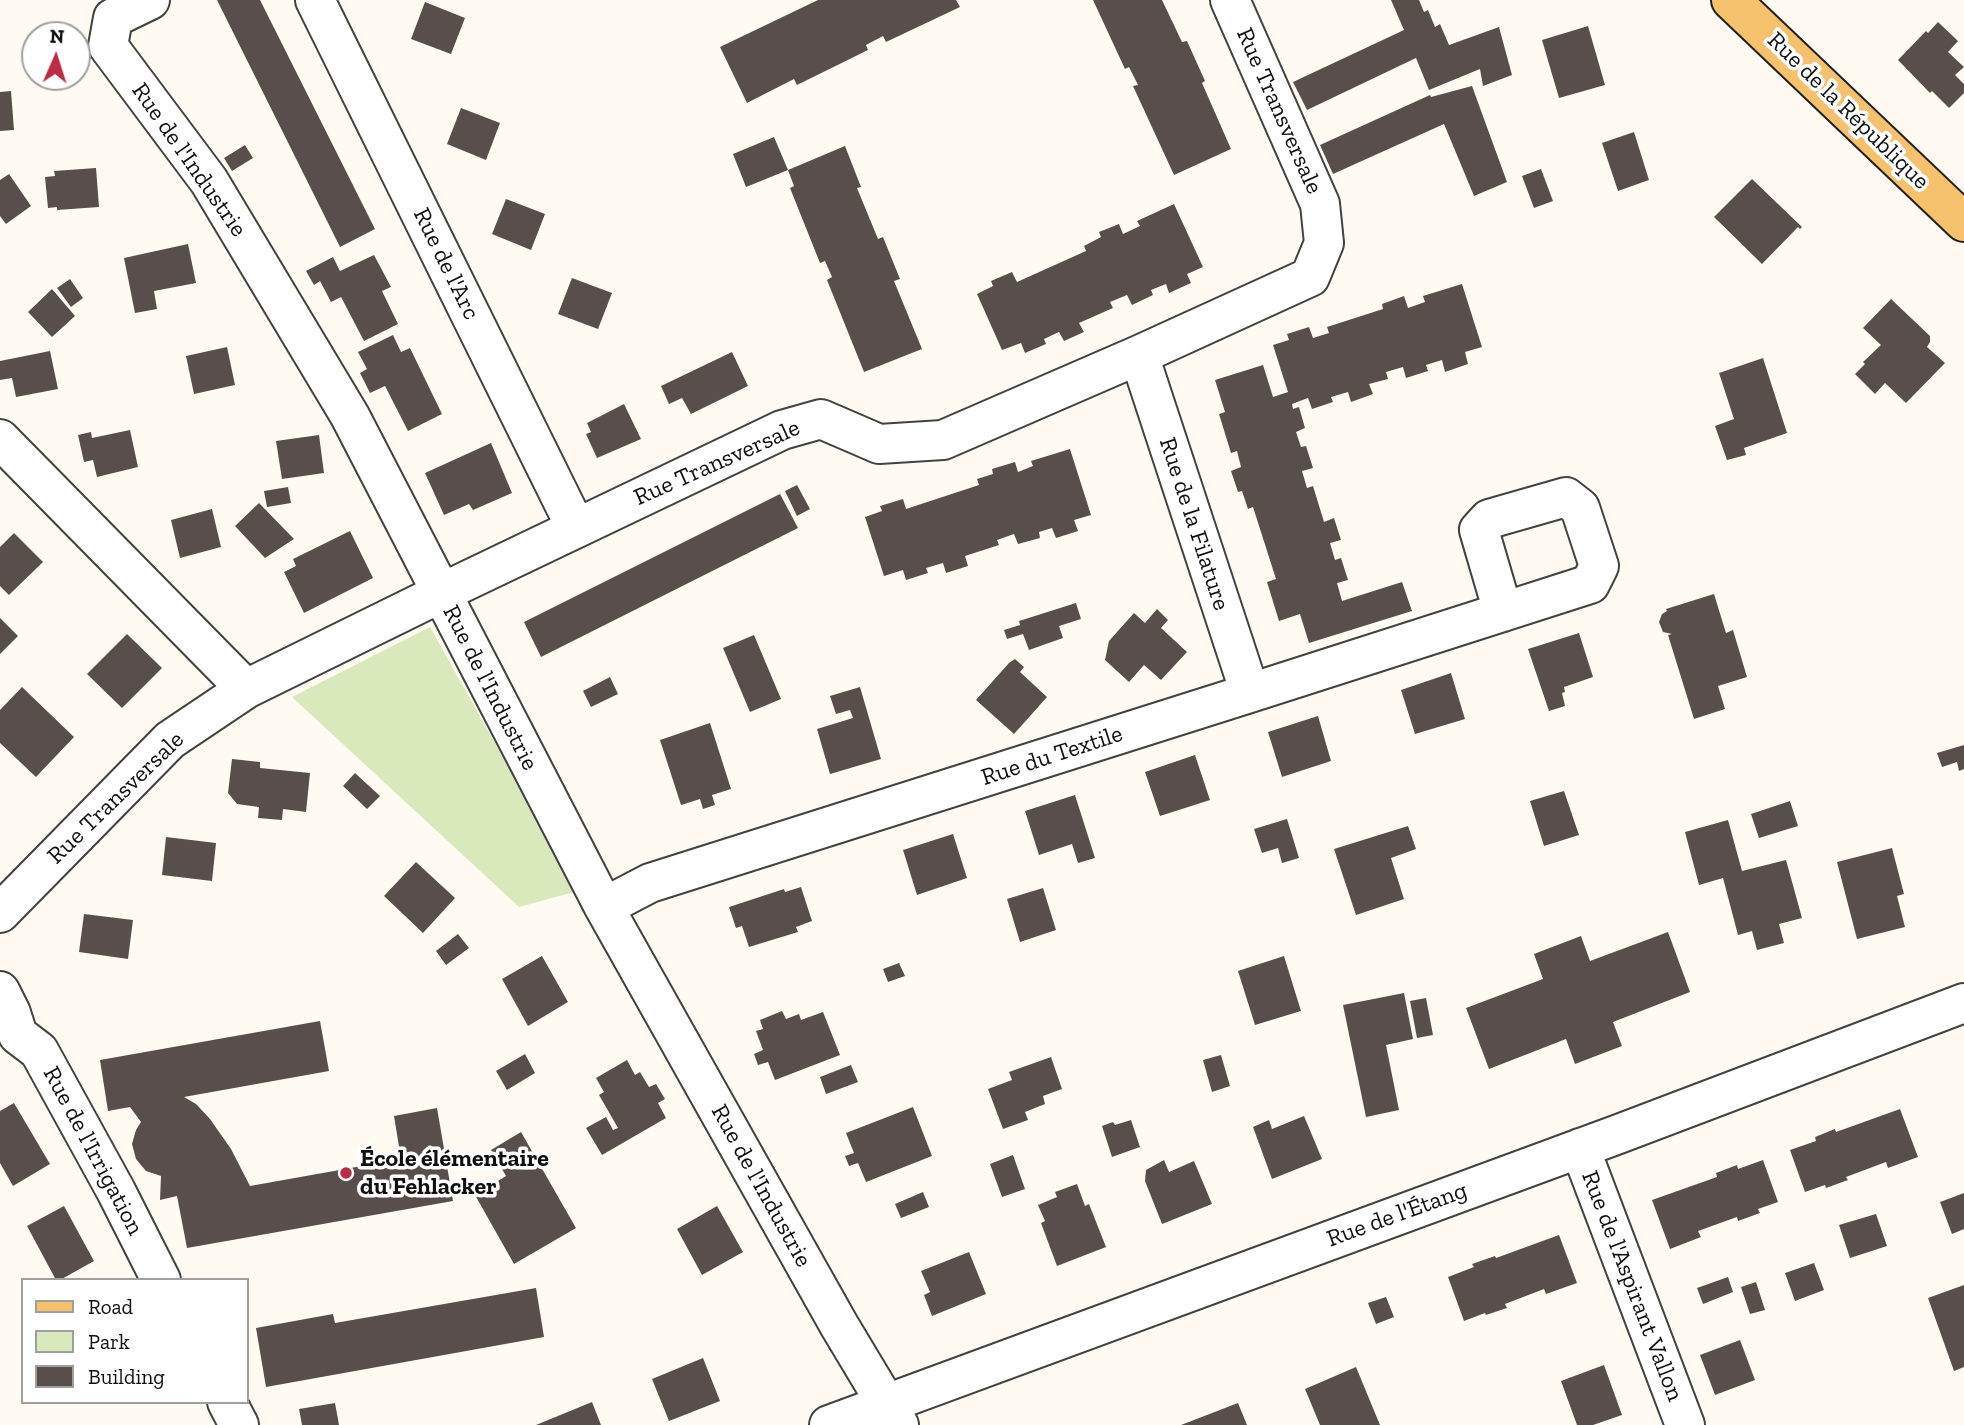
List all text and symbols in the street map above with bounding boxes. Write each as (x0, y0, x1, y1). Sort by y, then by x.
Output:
north arrow (21, 21, 91, 91)
street label: Rue Transversale (1230, 24, 1328, 198)
text: N (49, 25, 65, 48)
street label: Rue de la République (1761, 26, 1935, 196)
street label: Rue de l'Industrie (125, 77, 253, 243)
street label: Rue de l'Arc (407, 203, 485, 325)
street label: Rue Transversale (630, 414, 804, 512)
street label: Rue de la Filature (1152, 434, 1236, 614)
street label: Rue de l'Industrie (436, 601, 544, 775)
street label: Rue du Textile (978, 720, 1126, 792)
street label: Rue Transversale (42, 726, 190, 870)
street label: Rue de l'Irrigation (36, 1062, 150, 1240)
street label: Rue de l'Industrie (704, 1100, 818, 1272)
place label: École élémentaire du Fehlacker (360, 1145, 549, 1201)
marker: École élémentaire du Fehlacker (338, 1165, 354, 1181)
street label: Rue de l'Aspirant Vallon (1575, 1167, 1689, 1405)
street label: Rue de l'Étang (1323, 1176, 1471, 1254)
legend (21, 1278, 248, 1404)
text: Road (88, 1294, 133, 1319)
text: Park (88, 1329, 130, 1354)
text: Building (88, 1364, 165, 1389)

